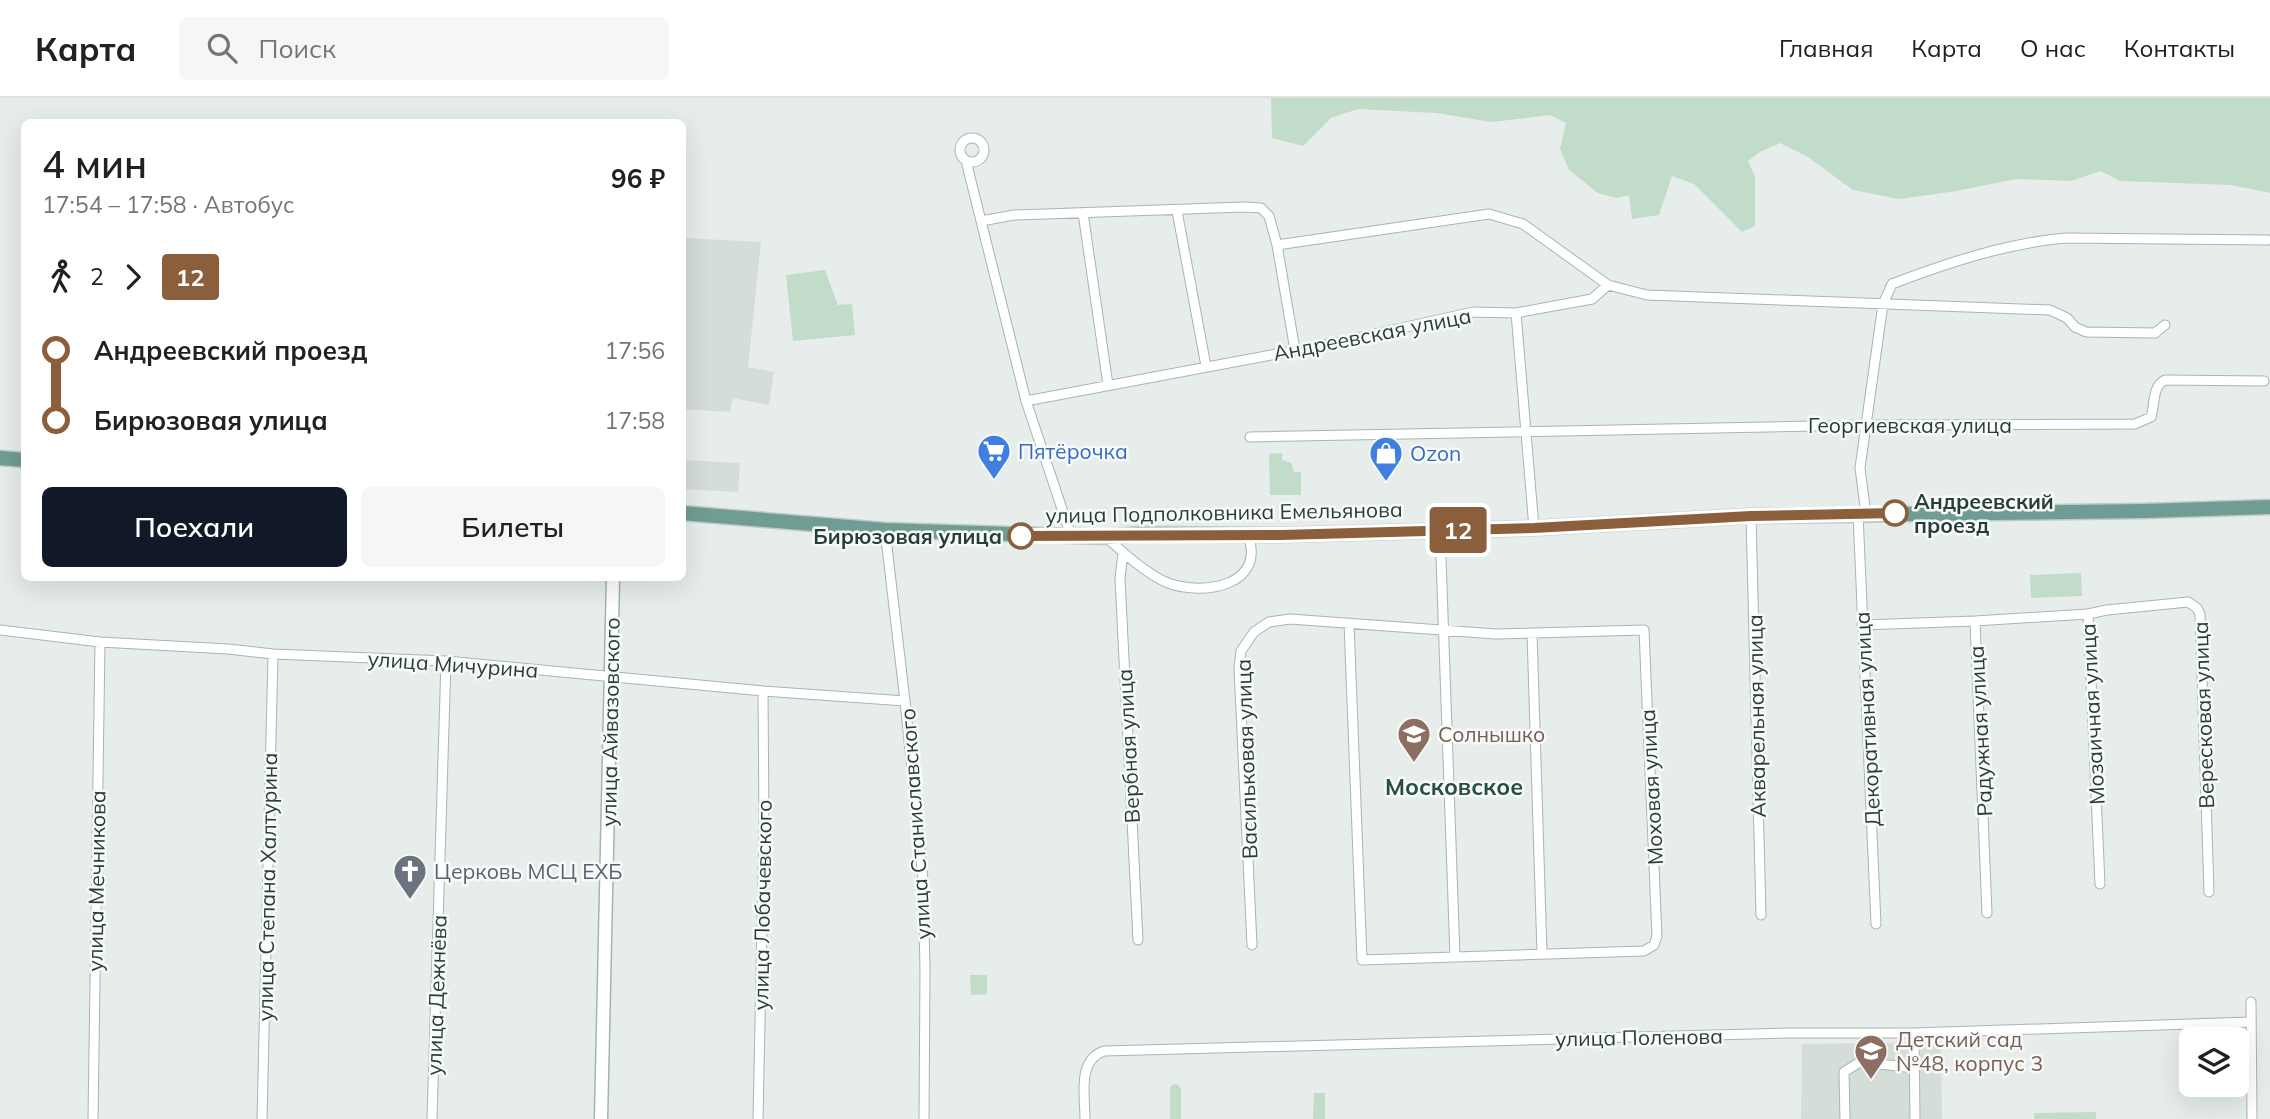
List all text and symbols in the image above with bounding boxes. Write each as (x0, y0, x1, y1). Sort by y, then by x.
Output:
search box (179, 17, 669, 80)
text: Карта (35, 28, 137, 69)
icon: search (203, 29, 241, 67)
text: Поиск (259, 32, 336, 65)
text: Главная (1779, 33, 1873, 63)
text: Карта (1911, 33, 1982, 63)
text: О нас (2020, 33, 2086, 63)
text: Контакты (2124, 33, 2235, 63)
text: 4 мин (42, 140, 147, 188)
text: 96 ₽ (611, 162, 665, 195)
text: 17:54 – 17:58 · Автобус (42, 190, 295, 219)
icon: walk (42, 258, 80, 296)
icon: forward (114, 258, 152, 296)
text: 2 (90, 262, 104, 291)
text: 12 (176, 262, 205, 292)
street label: Андреевская улица (1271, 302, 1473, 366)
text: Андреевский проезд (94, 334, 368, 367)
text: 17:56 (605, 336, 665, 365)
text: Бирюзовая улица (94, 404, 328, 437)
text: 17:58 (605, 406, 665, 435)
street label: Георгиевская улица (1808, 412, 2012, 438)
supermarket icon: Пятёрочка (975, 432, 1013, 481)
shop icon: Ozon (1367, 434, 1405, 483)
place label: Пятёрочка (1018, 438, 1128, 464)
place label: Ozon (1410, 440, 1461, 466)
button: Поехали (42, 487, 347, 567)
button: Билеты (361, 487, 665, 567)
place label: Андреевский проезд (1914, 488, 2054, 538)
street label: улица Подполковника Емельянова (1045, 496, 1403, 528)
marker: Андреевский проезд (1882, 500, 1908, 526)
line badge: 12 (1426, 507, 1490, 553)
text: 12 (1444, 515, 1472, 545)
place label: Бирюзовая улица (813, 523, 1002, 549)
marker: Бирюзовая улица (1008, 523, 1034, 549)
street label: Декоративная улица (1848, 611, 1886, 827)
street label: Акварельная улица (1741, 614, 1771, 818)
street label: улица Айвазовского (595, 617, 625, 827)
street label: Вересковая улица (2187, 621, 2219, 809)
street label: Мозаичная улица (2074, 623, 2110, 805)
street label: улица Мичурина (367, 645, 539, 683)
street label: Радужная улица (1963, 645, 1997, 817)
street label: Васильковая улица (1230, 658, 1262, 860)
street label: Вербная улица (1111, 668, 1145, 824)
street label: улица Станиславского (894, 708, 936, 940)
street label: Моховая улица (1634, 708, 1668, 866)
school or university icon: Солнышко (1395, 715, 1433, 764)
place label: Солнышко (1438, 721, 1545, 747)
street label: улица Степана Халтурина (252, 752, 282, 1022)
district label: Московское (1385, 772, 1523, 801)
street label: улица Мечникова (81, 790, 111, 972)
street label: улица Лобачевского (747, 799, 777, 1011)
church icon: Церковь МСЦ ЕХБ (391, 852, 429, 901)
place label: Церковь МСЦ ЕХБ (434, 858, 622, 884)
street label: улица Дежнёва (420, 914, 452, 1076)
street label: улица Поленова (1555, 1023, 1723, 1051)
place label: Детский сад №48, корпус 3 (1896, 1026, 2043, 1076)
map controls (2179, 1027, 2249, 1097)
button: layers (2179, 1027, 2249, 1097)
school or university icon: Детский сад №48, корпус 3 (1852, 1032, 1890, 1081)

